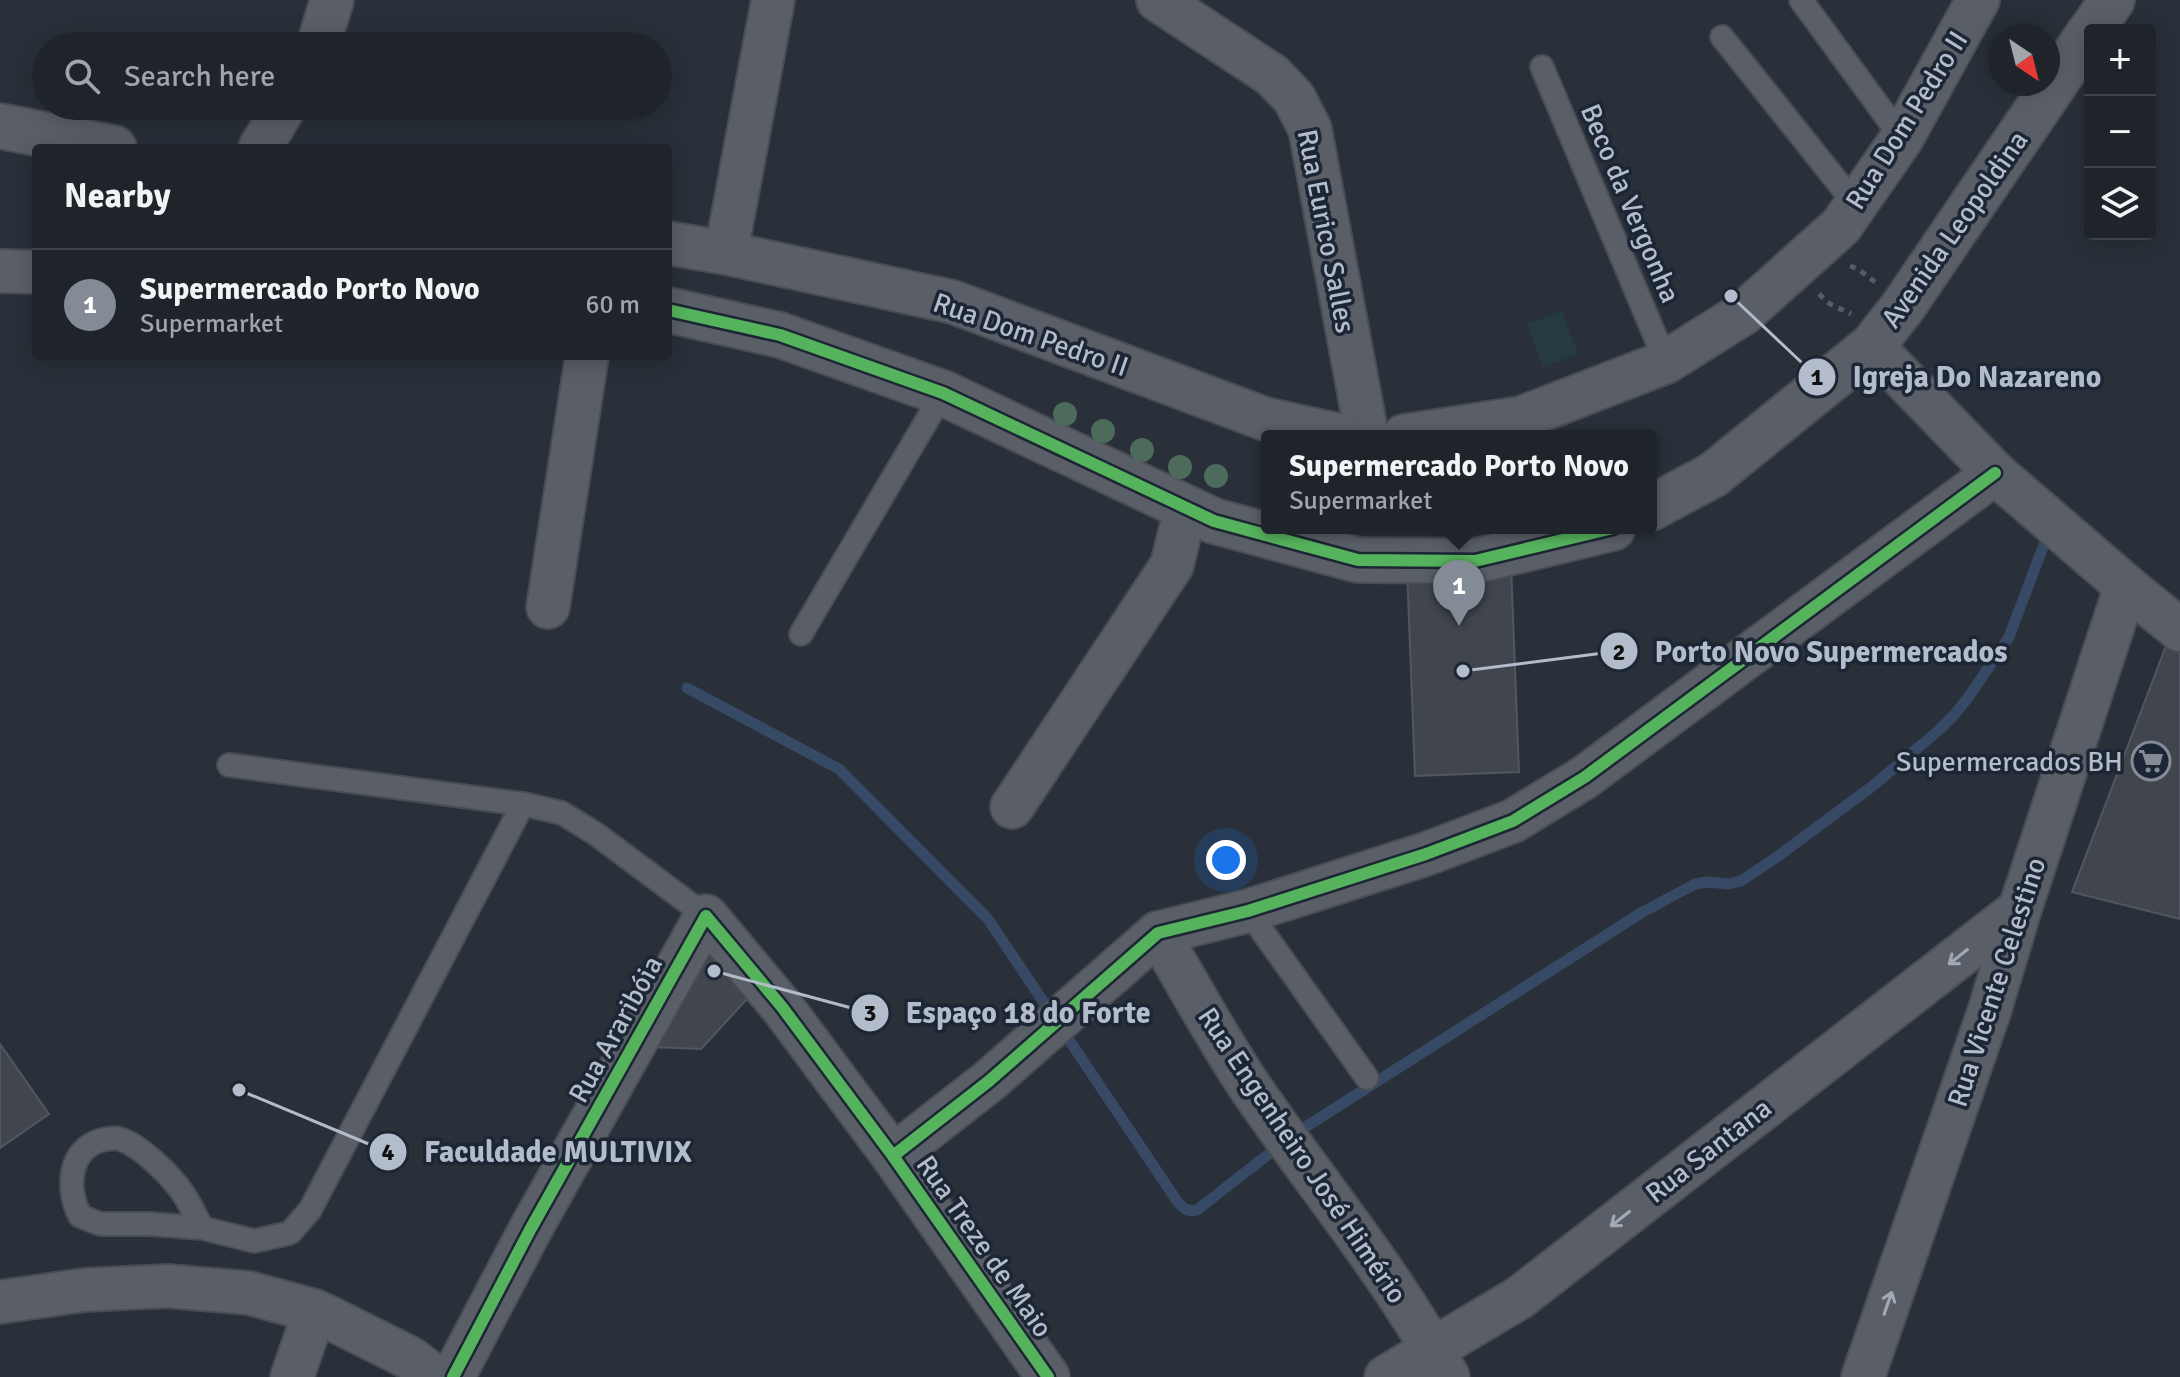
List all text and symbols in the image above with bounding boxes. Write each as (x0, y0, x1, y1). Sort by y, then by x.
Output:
north arrow (1988, 24, 2060, 96)
map controls (2084, 24, 2156, 240)
button: + (2084, 24, 2156, 96)
street label: Rua Dom Pedro II (1838, 25, 1975, 216)
search box (32, 32, 672, 120)
icon: search (60, 54, 104, 98)
text: Search here (124, 58, 275, 95)
button: − (2084, 96, 2156, 168)
street label: Beco da Vergonha (1573, 99, 1687, 308)
street label: Avenida Leopoldina (1874, 124, 2036, 335)
street label: Rua Eurico Salles (1290, 126, 1362, 336)
button: layers (2084, 168, 2156, 240)
text: Nearby (64, 175, 171, 217)
text: Supermercado Porto Novo (140, 271, 480, 308)
street label: Rua Dom Pedro II (929, 286, 1133, 384)
text: 1 (83, 289, 97, 321)
text: 60 m (585, 289, 640, 321)
text: Supermarket (140, 308, 283, 340)
callout: Igreja Do Nazareno (1797, 350, 2118, 404)
text: Igreja Do Nazareno (1853, 359, 2101, 396)
text: 1 (1811, 362, 1824, 392)
popup (1261, 430, 1657, 534)
text: Supermercado Porto Novo (1289, 448, 1629, 485)
text: Supermarket (1289, 485, 1432, 517)
pin: 1 (1433, 560, 1485, 626)
callout: Porto Novo Supermercados (1599, 624, 2024, 678)
text: Porto Novo Supermercados (1654, 634, 2008, 671)
text: 2 (1613, 637, 1625, 667)
supermarket icon: Supermercados BH (2130, 740, 2172, 782)
place label: Supermercados BH (1896, 745, 2123, 779)
your location (1206, 840, 1246, 880)
street label: Rua Vicente Celestino (1941, 853, 2053, 1111)
one-way arrow (1948, 948, 1969, 965)
street label: Rua Araribóia (562, 950, 670, 1109)
callout: Espaço 18 do Forte (850, 986, 1167, 1040)
text: Espaço 18 do Forte (905, 995, 1151, 1032)
text: 3 (864, 998, 876, 1028)
street label: Rua Engenheiro José Himério (1190, 1001, 1414, 1310)
street label: Rua Santana (1639, 1091, 1778, 1210)
callout: Faculdade MULTIVIX (368, 1125, 708, 1179)
text: Faculdade MULTIVIX (424, 1134, 692, 1171)
text: 4 (382, 1137, 395, 1167)
street label: Rua Treze de Maio (909, 1149, 1060, 1344)
one-way arrow (1610, 1210, 1631, 1228)
one-way arrow (1882, 1292, 1896, 1316)

